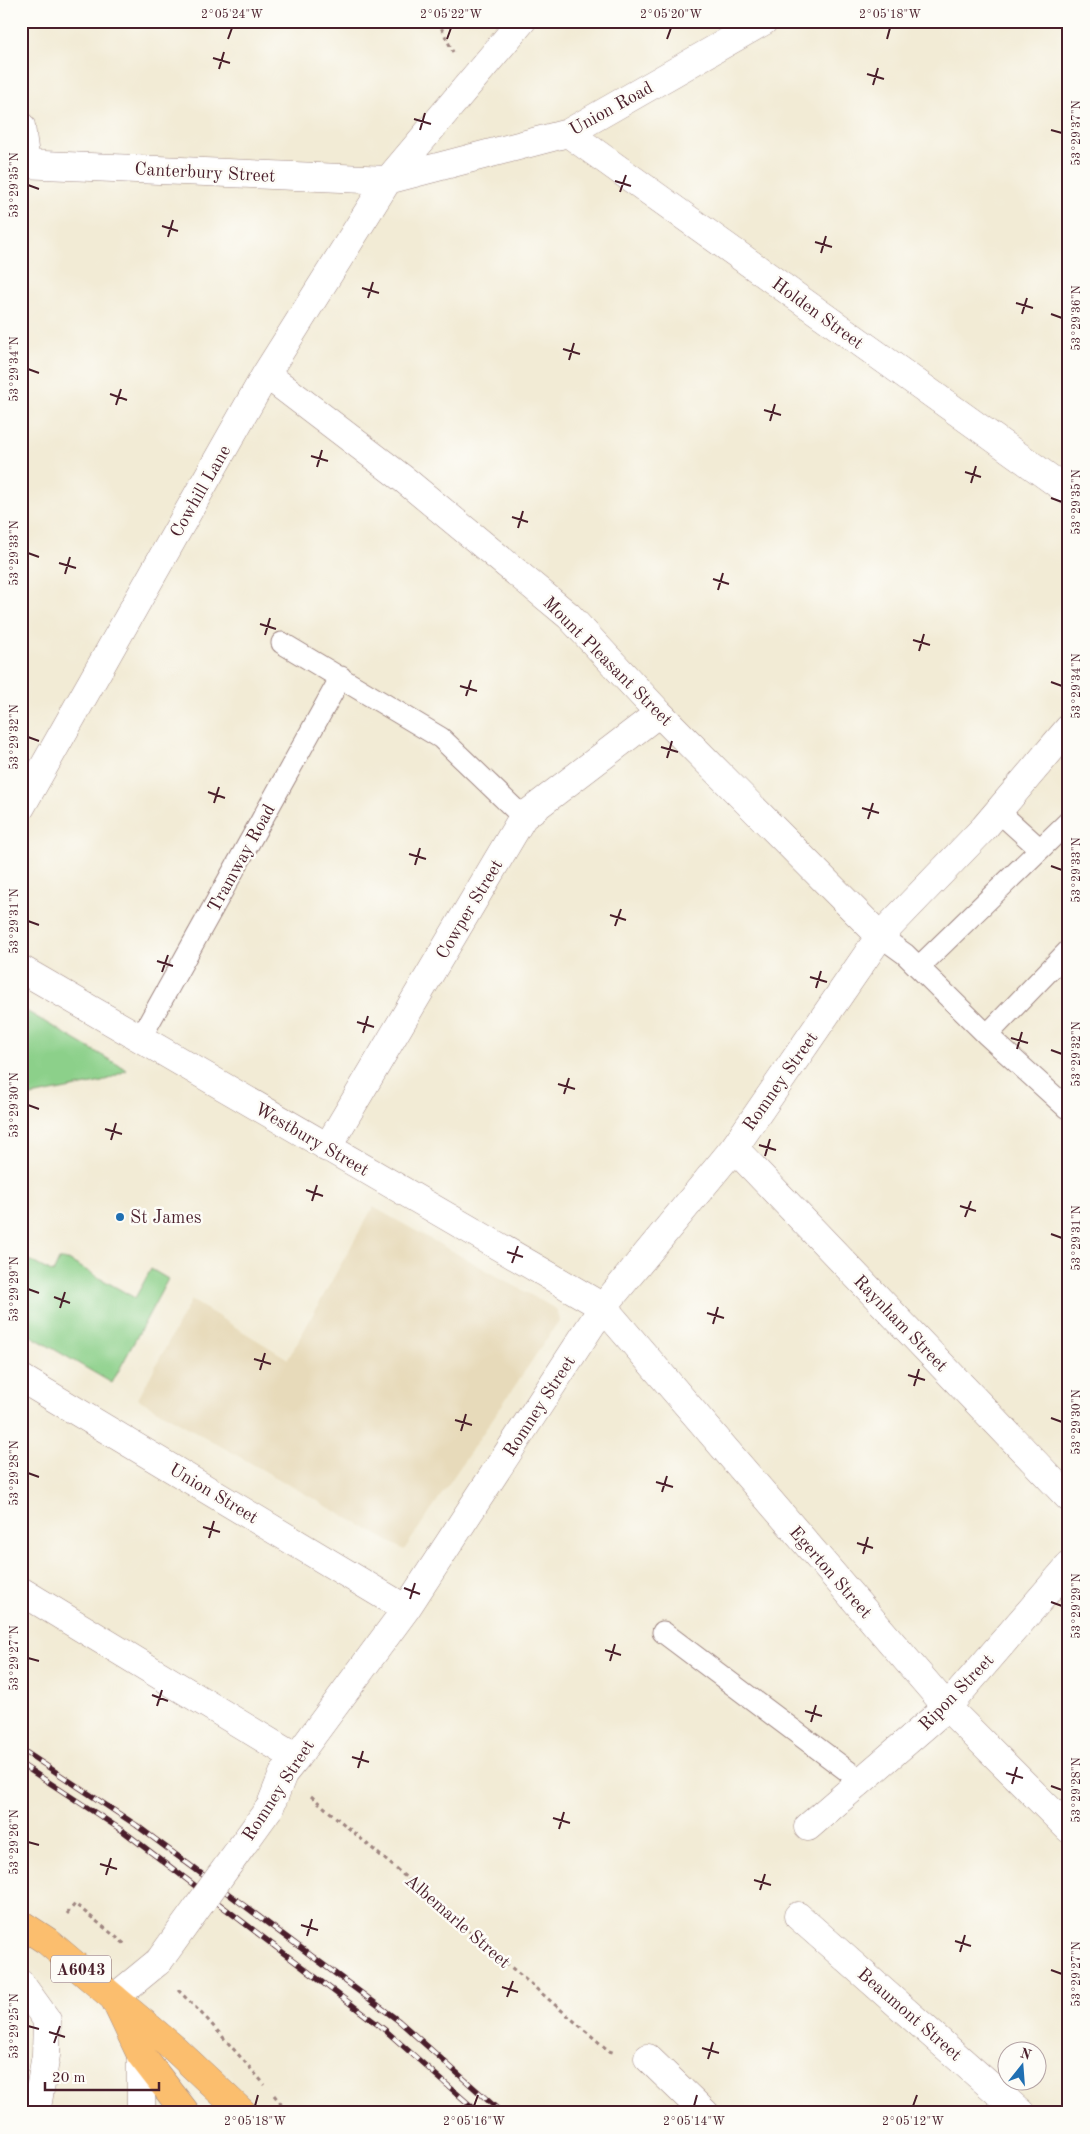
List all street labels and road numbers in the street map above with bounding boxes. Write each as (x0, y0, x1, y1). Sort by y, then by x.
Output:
street label: Union Road (567, 79, 656, 139)
street label: Canterbury Street (134, 160, 276, 186)
street label: Holden Street (768, 275, 866, 353)
street label: Cowhill Lane (167, 442, 234, 541)
street label: Mount Pleasant Street (539, 594, 675, 730)
street label: Tramway Road (205, 802, 279, 915)
street label: Cowper Street (433, 857, 507, 962)
street label: Romney Street (740, 1029, 822, 1134)
street label: Westbury Street (251, 1100, 372, 1180)
street label: Raynham Street (850, 1272, 951, 1375)
street label: Romney Street (501, 1353, 579, 1460)
street label: Union Street (166, 1460, 261, 1527)
street label: Egerton Street (786, 1523, 875, 1622)
street label: Ripon Street (916, 1651, 997, 1734)
street label: Romney Street (240, 1737, 318, 1844)
street label: Albemarle Street (401, 1871, 513, 1972)
road number: A6043 (51, 1956, 111, 1982)
street label: Beaumont Street (854, 1965, 965, 2065)

